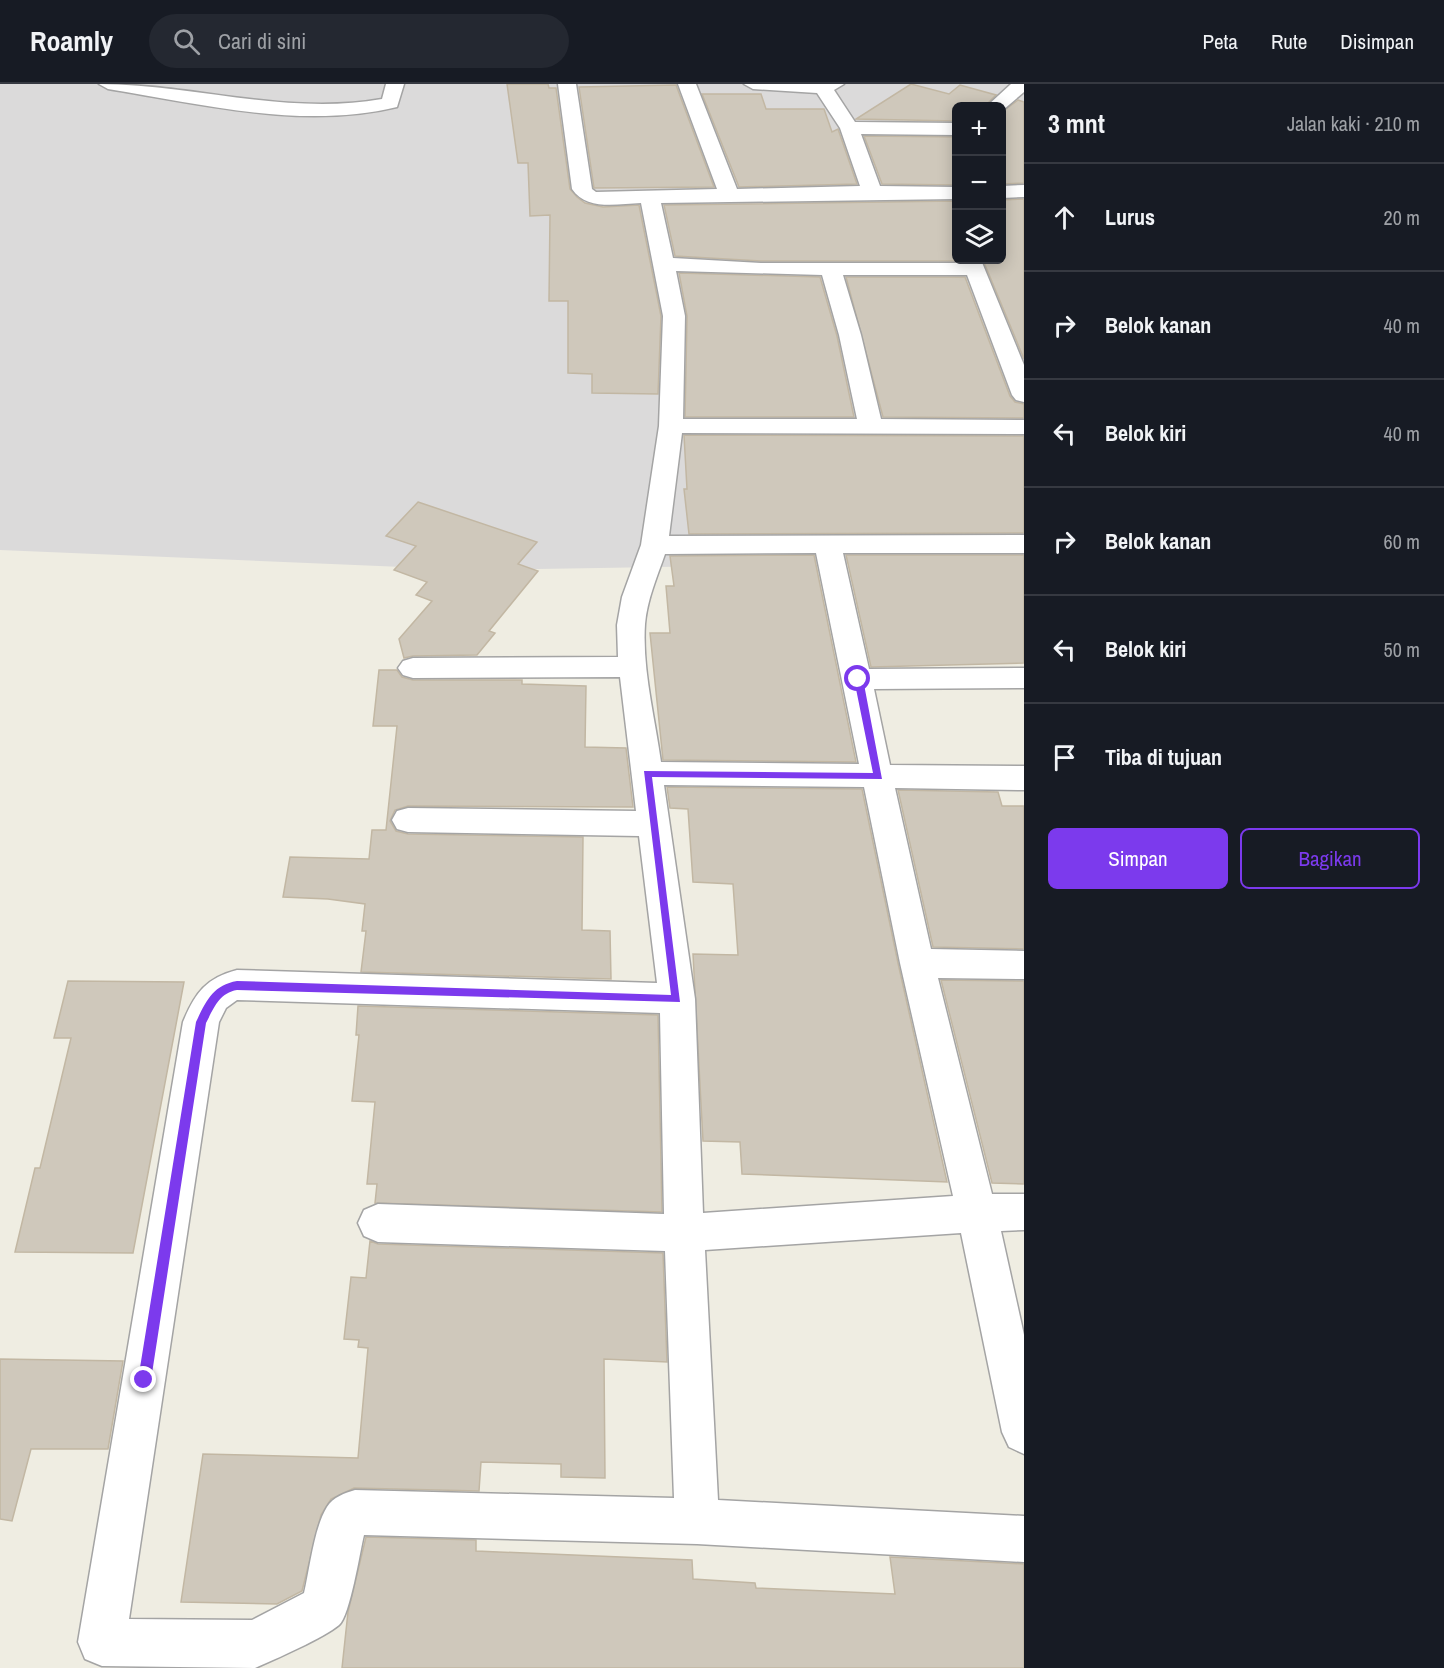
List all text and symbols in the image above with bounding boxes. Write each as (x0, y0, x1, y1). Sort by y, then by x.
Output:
search box (149, 14, 569, 68)
text: Roamly (30, 22, 113, 60)
icon: search (170, 25, 203, 58)
text: Cari di sini (218, 26, 306, 56)
text: Peta (1202, 27, 1238, 56)
text: Rute (1271, 27, 1307, 56)
text: Disimpan (1340, 27, 1414, 56)
map controls (952, 102, 1006, 264)
button: + (952, 102, 1006, 156)
text: 3 mnt (1048, 106, 1105, 141)
text: Jalan kaki · 210 m (1287, 110, 1420, 137)
button: − (952, 156, 1006, 210)
icon: ahead (1048, 201, 1081, 234)
text: Lurus (1105, 202, 1155, 232)
text: 20 m (1384, 204, 1420, 231)
button: layers (952, 210, 1006, 264)
icon: right (1048, 309, 1081, 342)
text: Belok kanan (1105, 310, 1211, 340)
text: 40 m (1384, 312, 1420, 339)
icon: left (1048, 417, 1081, 450)
text: Belok kiri (1105, 418, 1186, 448)
text: 40 m (1384, 420, 1420, 447)
icon: right (1048, 525, 1081, 558)
text: Belok kanan (1105, 526, 1211, 556)
text: 60 m (1384, 528, 1420, 555)
icon: left (1048, 633, 1081, 666)
text: Belok kiri (1105, 634, 1186, 664)
text: 50 m (1384, 636, 1420, 663)
route start (844, 665, 870, 691)
icon: arrive (1048, 741, 1081, 774)
text: Tiba di tujuan (1105, 742, 1222, 772)
button: Simpan (1048, 828, 1228, 889)
button: Bagikan (1240, 828, 1420, 889)
route end (130, 1366, 156, 1392)

